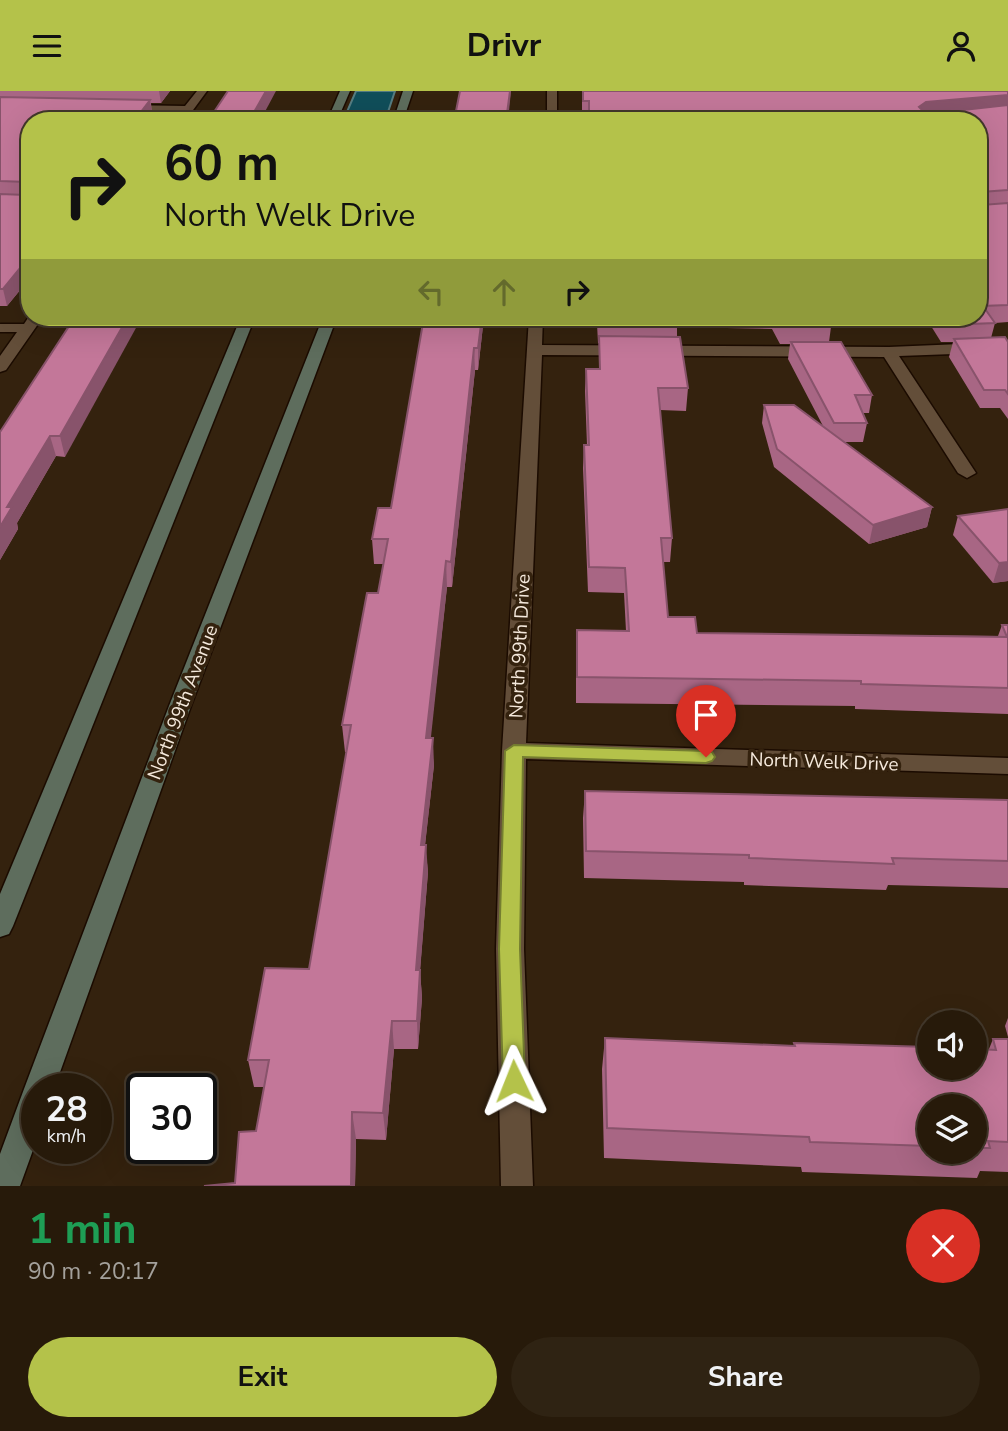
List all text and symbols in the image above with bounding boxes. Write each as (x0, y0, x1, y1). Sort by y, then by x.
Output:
text: Drivr (467, 24, 541, 67)
icon: menu (28, 27, 66, 65)
icon: person (942, 27, 980, 65)
text: 60 m (164, 130, 279, 197)
icon: right (49, 140, 140, 231)
text: North Welk Drive (164, 194, 415, 237)
icon: left (412, 273, 450, 311)
icon: ahead (485, 273, 523, 311)
icon: right (558, 273, 596, 311)
street label: North 99th Drive (503, 573, 537, 719)
street label: North 99th Avenue (141, 621, 224, 784)
pin (676, 685, 736, 757)
icon: arrive (687, 696, 725, 734)
street label: North Welk Drive (749, 746, 899, 778)
map controls (917, 1010, 987, 1164)
button: sound (917, 1010, 987, 1080)
position arrow (477, 1044, 551, 1118)
speed limit sign: 30 (126, 1073, 217, 1164)
text: 28 (45, 1086, 88, 1133)
button: layers (917, 1094, 987, 1164)
text: km/h (47, 1124, 86, 1148)
text: 1 min (28, 1201, 137, 1258)
button: close (906, 1209, 980, 1283)
text: 90 m · 20:17 (28, 1256, 159, 1287)
button: Exit (28, 1337, 497, 1417)
button: Share (511, 1337, 980, 1417)

